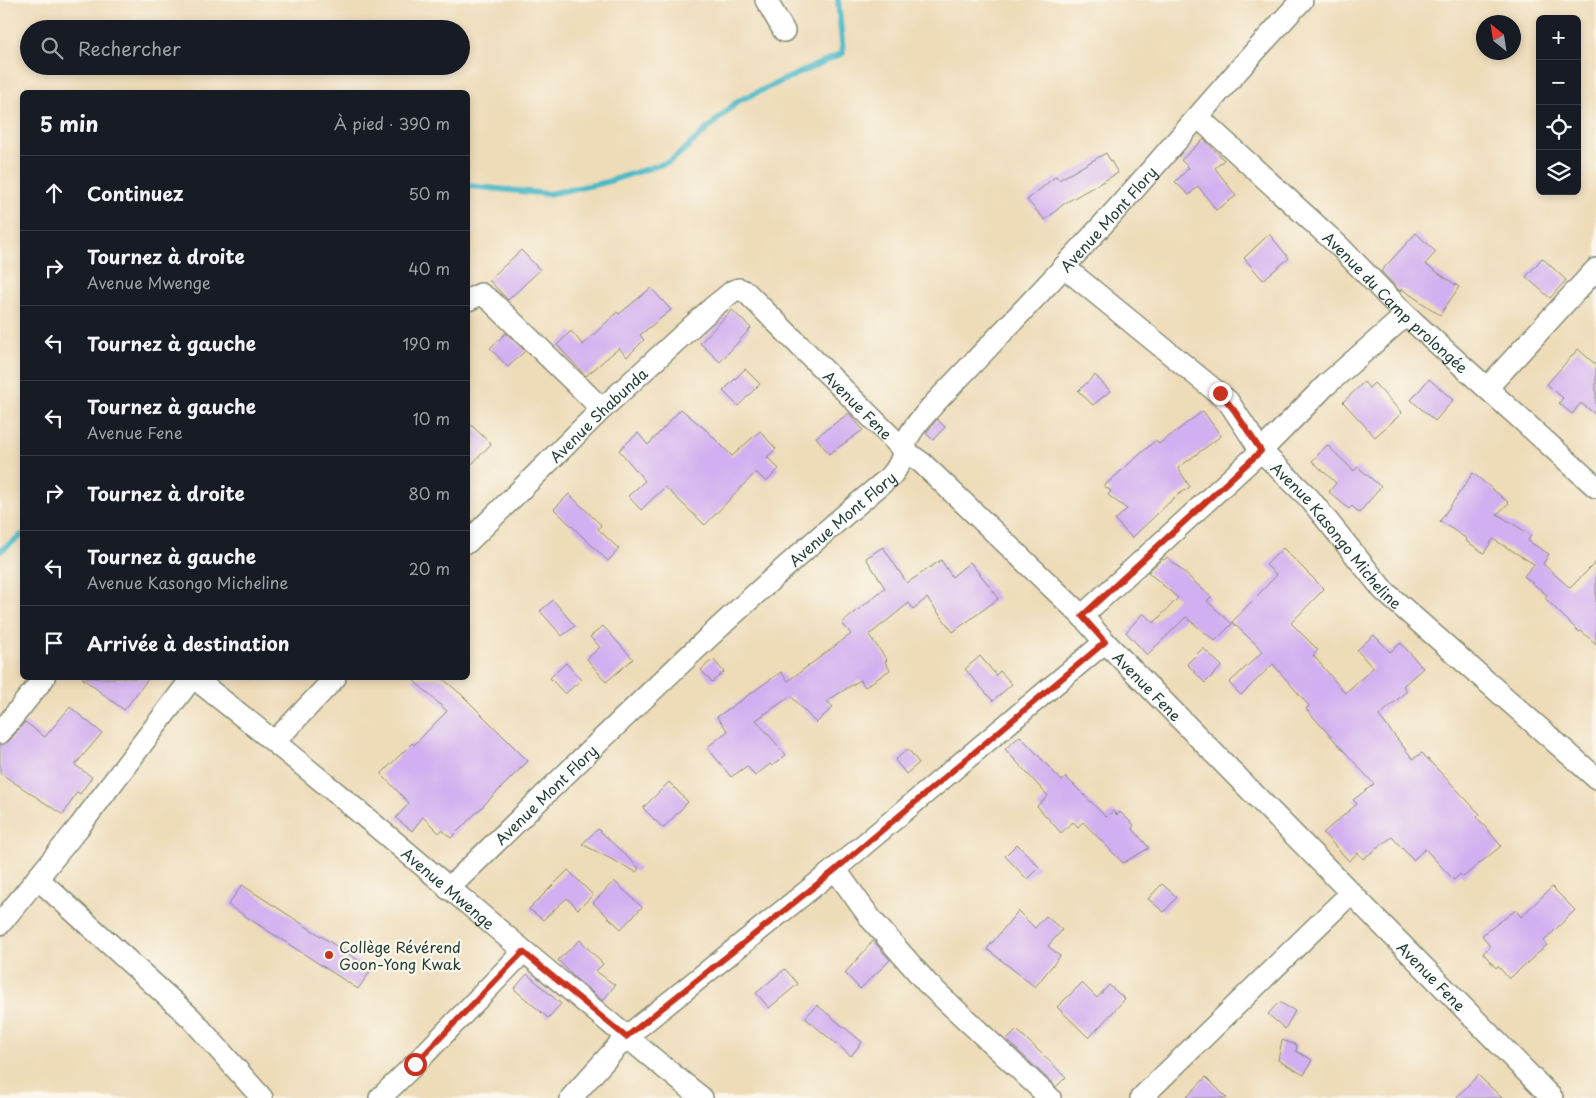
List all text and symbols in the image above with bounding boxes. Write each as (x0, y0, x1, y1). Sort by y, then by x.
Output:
north arrow (1476, 15, 1521, 60)
map controls (1536, 15, 1581, 195)
button: + (1536, 15, 1581, 60)
search box (20, 20, 470, 75)
icon: search (38, 34, 66, 62)
text: Rechercher (78, 34, 181, 62)
button: − (1536, 60, 1581, 105)
button: locate (1536, 105, 1581, 150)
text: 5 min (40, 107, 98, 139)
text: À pied · 390 m (334, 111, 450, 135)
button: layers (1536, 150, 1581, 195)
street label: Avenue Mont Flory (1054, 161, 1161, 276)
icon: ahead (40, 179, 68, 207)
text: Continuez (87, 179, 184, 207)
text: 50 m (409, 181, 450, 205)
street label: Avenue du Camp prolongée (1318, 226, 1474, 378)
text: Tournez à droite (87, 242, 245, 270)
icon: right (40, 254, 68, 282)
text: 40 m (408, 256, 450, 280)
text: Avenue Mwenge (87, 270, 211, 294)
icon: left (40, 329, 68, 357)
text: Tournez à gauche (87, 329, 256, 357)
text: 190 m (402, 331, 450, 355)
street label: Avenue Shabunda (544, 361, 653, 467)
street label: Avenue Fene (818, 364, 898, 444)
route end (1209, 382, 1232, 405)
text: Tournez à gauche (87, 392, 256, 420)
icon: left (40, 404, 68, 432)
text: 10 m (413, 406, 450, 430)
text: Avenue Fene (87, 420, 183, 444)
street label: Avenue Kasongo Micheline (1266, 456, 1407, 614)
street label: Avenue Mont Flory (783, 465, 901, 571)
icon: right (40, 479, 68, 507)
text: Tournez à droite (87, 479, 245, 507)
text: 80 m (408, 481, 450, 505)
text: Tournez à gauche (87, 542, 256, 570)
icon: left (40, 554, 68, 582)
text: 20 m (409, 556, 450, 580)
text: Avenue Kasongo Micheline (87, 570, 288, 594)
icon: arrive (40, 629, 68, 657)
text: Arrivée à destination (87, 629, 290, 657)
street label: Avenue Fene (1108, 646, 1187, 726)
street label: Avenue Mont Flory (489, 739, 602, 849)
street label: Avenue Mwenge (397, 841, 501, 934)
place label: Collège Révérend Goon-Yong Kwak (339, 935, 461, 975)
street label: Avenue Fene (1392, 935, 1472, 1016)
marker: Collège Révérend Goon-Yong Kwak (323, 949, 335, 961)
route start (404, 1053, 427, 1076)

